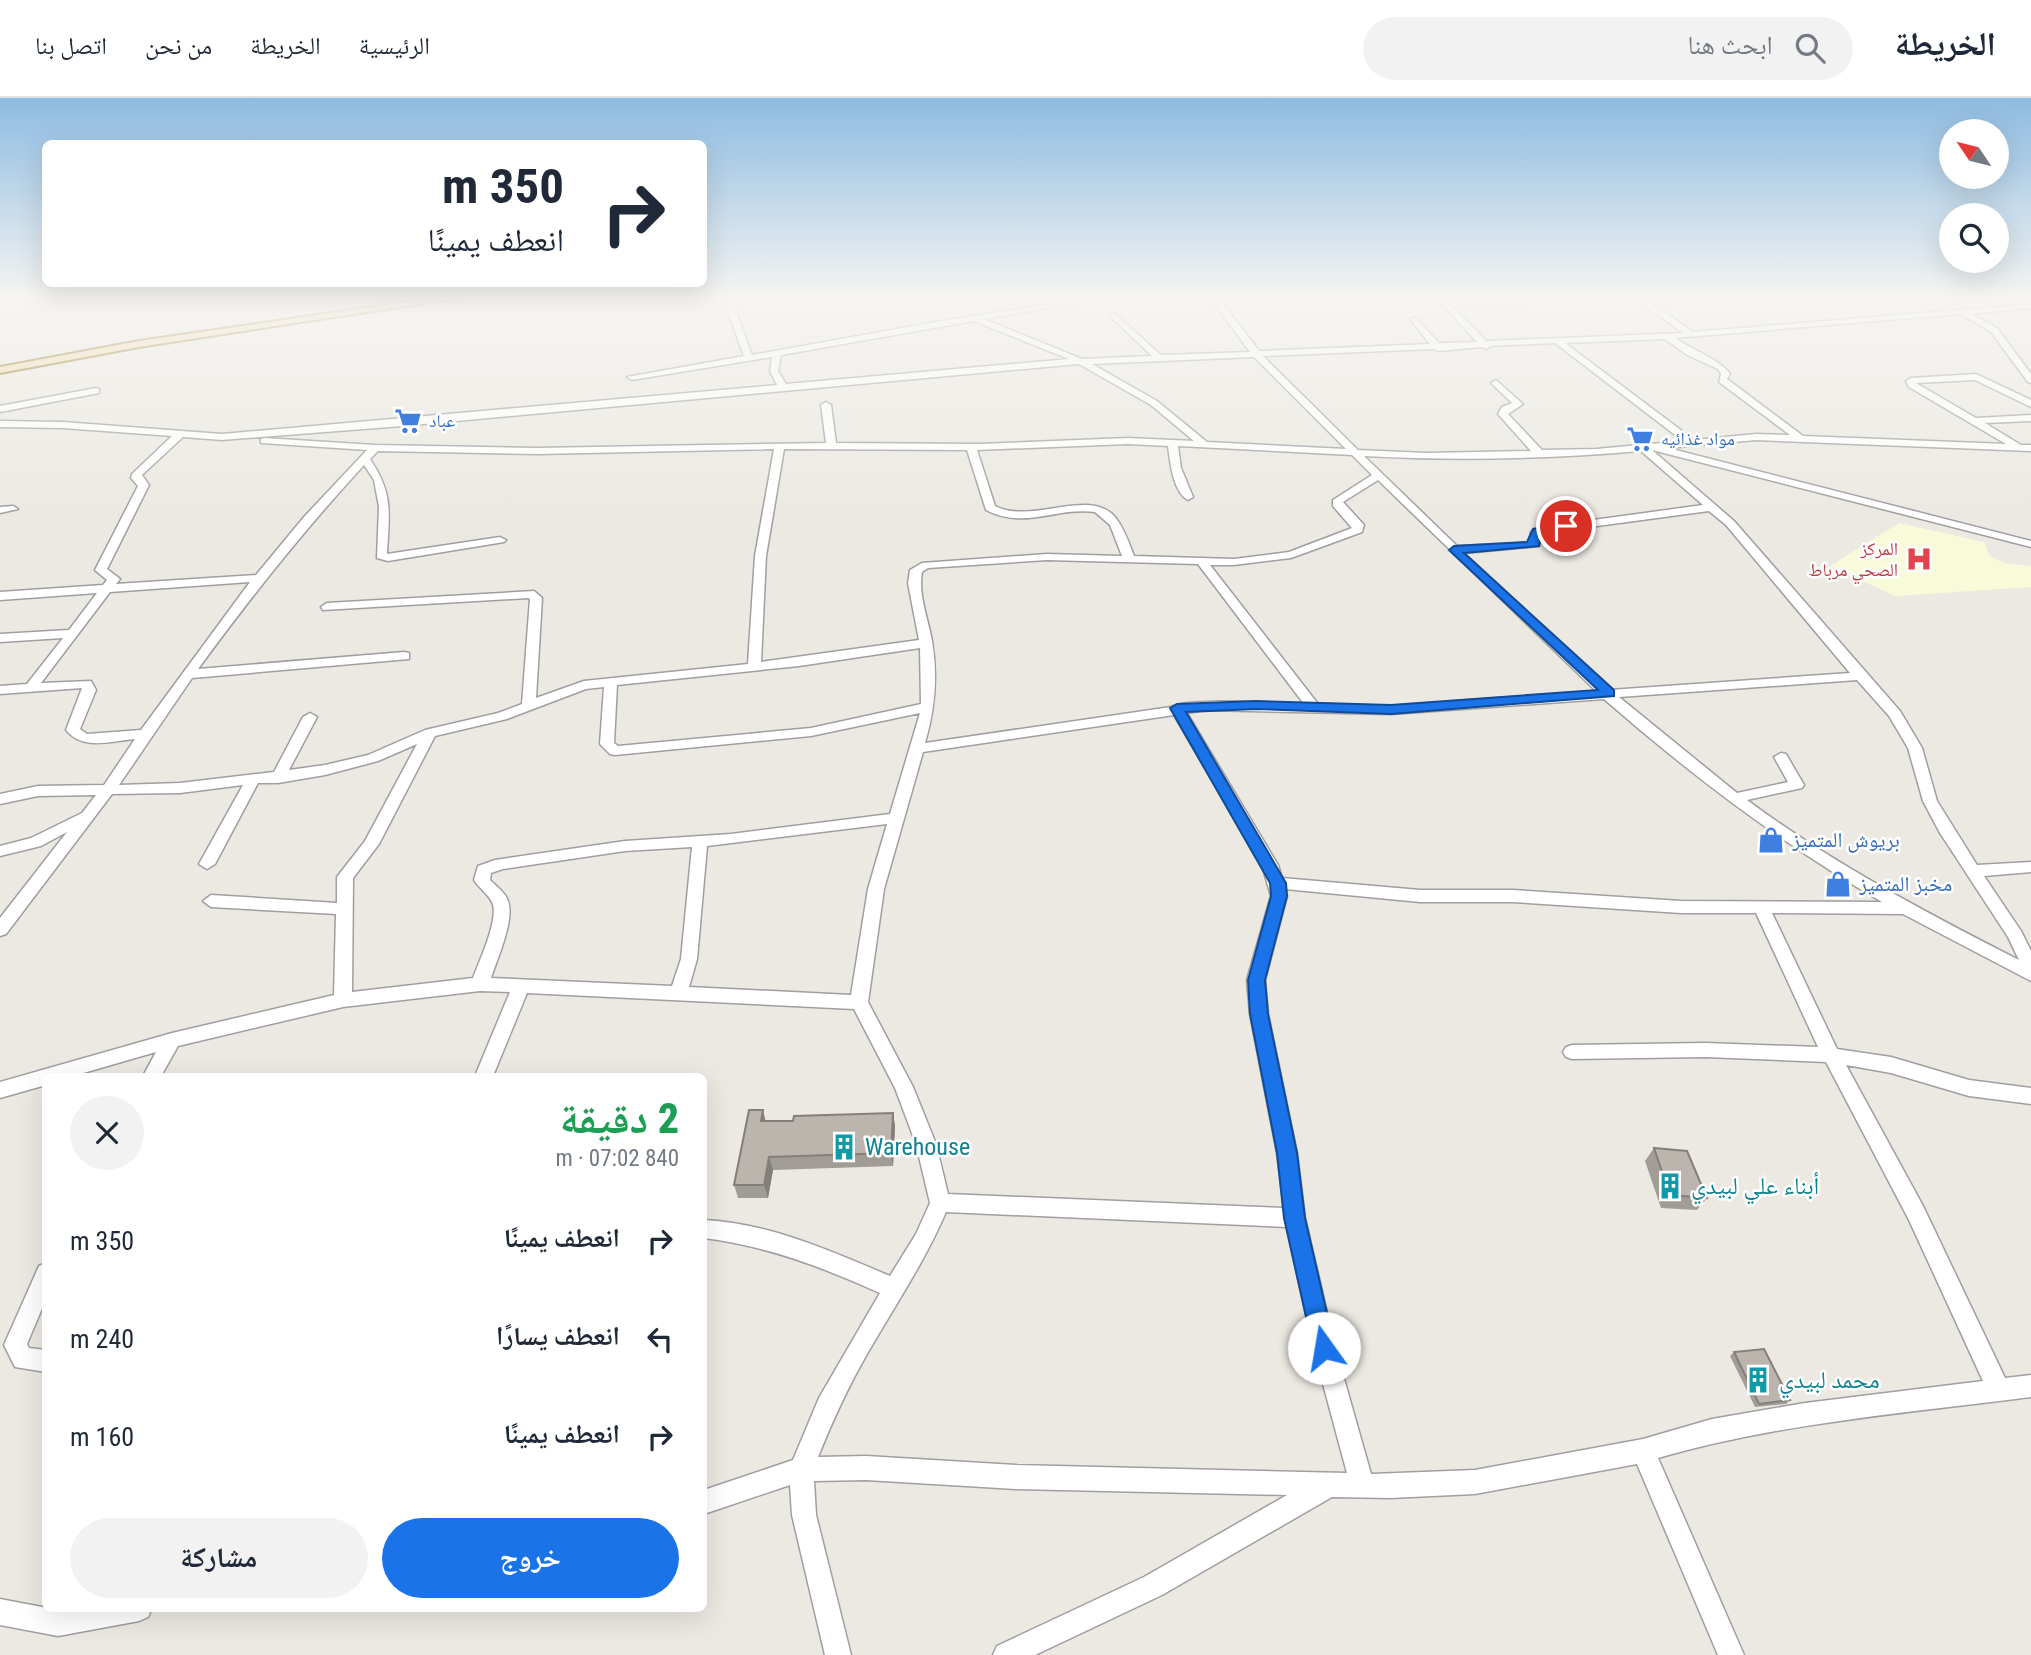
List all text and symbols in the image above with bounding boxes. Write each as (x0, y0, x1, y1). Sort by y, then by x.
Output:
search box (1363, 17, 1853, 80)
text: الخريطة (1895, 24, 1996, 63)
icon: search (1791, 29, 1829, 67)
text: ابحث هنا (1688, 30, 1773, 60)
text: اتصل بنا (35, 32, 107, 60)
text: من نحن (145, 32, 212, 60)
text: الخريطة (250, 32, 321, 60)
text: الرئيسية (359, 32, 430, 60)
north arrow (1939, 119, 2009, 189)
map controls (1939, 119, 2009, 273)
text: 350 m (442, 158, 564, 215)
icon: right (588, 168, 679, 259)
button: search (1939, 203, 2009, 273)
text: انعطف يمينًا (428, 221, 564, 259)
supermarket icon: عباد (393, 406, 423, 436)
place label: عباد (429, 410, 455, 432)
supermarket icon: مواد غذائيه (1625, 424, 1655, 454)
place label: مواد غذائيه (1661, 428, 1735, 449)
pin (1536, 496, 1596, 556)
icon: arrive (1547, 507, 1585, 545)
place label: المركز الصحي مرباط (1809, 538, 1898, 585)
hospital icon: المركز الصحي مرباط (1904, 544, 1934, 574)
shop icon: بريوش المتميز (1756, 825, 1786, 855)
place label: بريوش المتميز (1791, 828, 1900, 853)
shop icon: مخبز المتميز (1823, 869, 1853, 899)
place label: مخبز المتميز (1858, 872, 1952, 896)
text: 2 دقيقة (560, 1094, 679, 1143)
button: close (70, 1096, 144, 1170)
building icon: Warehouse (829, 1132, 859, 1162)
place label: Warehouse (865, 1133, 970, 1161)
text: 840 m · 07:02 (555, 1145, 679, 1172)
building icon: أبناء علي لبيدي (1655, 1171, 1685, 1201)
place label: أبناء علي لبيدي (1691, 1172, 1819, 1205)
icon: right (641, 1222, 679, 1260)
text: انعطف يمينًا (504, 1223, 620, 1253)
text: 350 m (70, 1226, 134, 1256)
position arrow (1287, 1311, 1361, 1385)
icon: left (641, 1320, 679, 1358)
text: انعطف يسارًا (496, 1321, 620, 1351)
text: 240 m (70, 1324, 134, 1354)
building icon: محمد لبيدي (1743, 1365, 1773, 1395)
place label: محمد لبيدي (1779, 1366, 1880, 1399)
icon: right (641, 1418, 679, 1456)
text: انعطف يمينًا (504, 1419, 620, 1449)
text: 160 m (70, 1422, 134, 1452)
button: مشاركة (70, 1518, 368, 1598)
button: خروج (382, 1518, 679, 1598)

